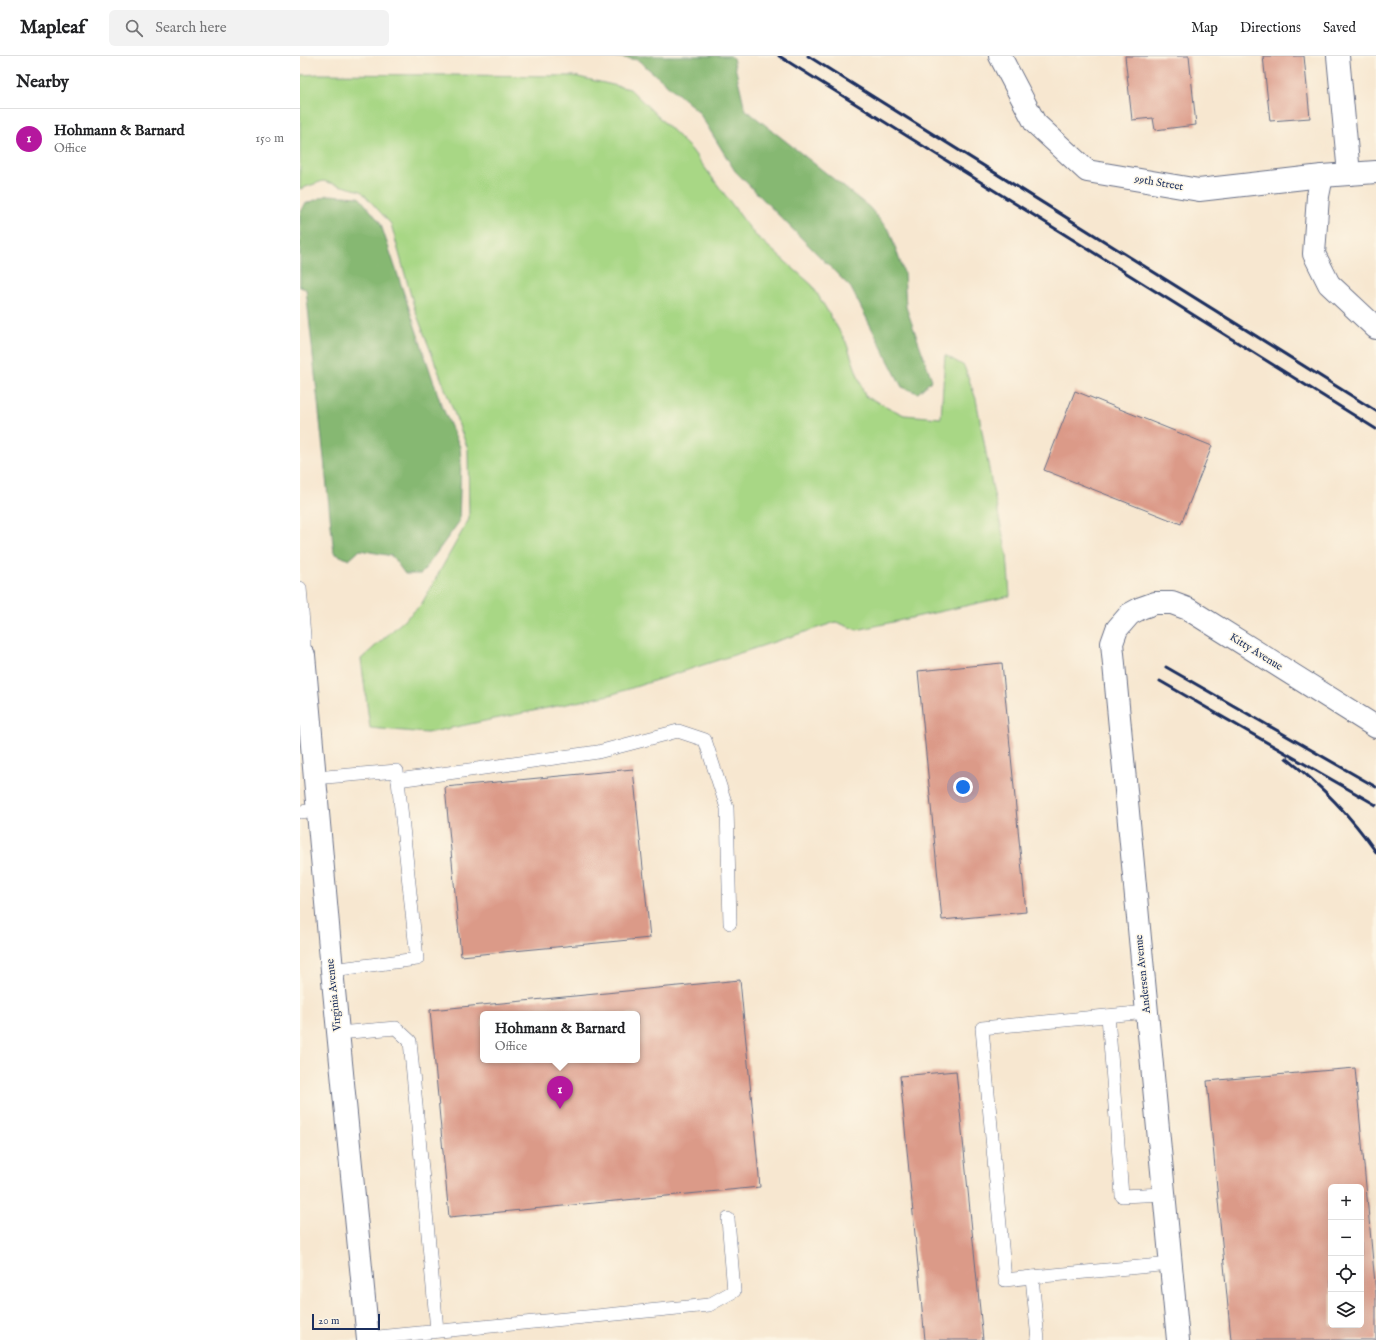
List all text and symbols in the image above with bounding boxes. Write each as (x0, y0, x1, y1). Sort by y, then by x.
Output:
search box (109, 10, 389, 46)
text: Mapleaf (20, 16, 85, 40)
icon: search (123, 17, 145, 39)
text: Search here (155, 18, 227, 37)
text: Map (1191, 19, 1218, 37)
text: Directions (1240, 19, 1301, 37)
text: Saved (1323, 19, 1356, 37)
text: Nearby (16, 72, 69, 93)
text: Hohmann & Barnard (54, 121, 184, 140)
text: 1 (27, 130, 31, 147)
text: 150 m (255, 130, 284, 147)
text: Office (54, 140, 86, 157)
street label: 99th Street (1133, 172, 1185, 194)
street label: Kitty Avenue (1227, 630, 1285, 674)
your location (953, 777, 973, 797)
street label: Andersen Avenue (1132, 934, 1154, 1015)
street label: Virginia Avenue (323, 958, 345, 1033)
popup (480, 1011, 640, 1063)
text: Hohmann & Barnard (495, 1019, 625, 1038)
text: Office (495, 1038, 527, 1055)
pin: 1 (547, 1076, 573, 1109)
map controls (1328, 1184, 1364, 1328)
button: + (1328, 1184, 1364, 1220)
button: − (1328, 1220, 1364, 1256)
button: locate (1328, 1256, 1364, 1292)
button: layers (1328, 1292, 1364, 1328)
scale bar (312, 1312, 380, 1331)
text: 20 m (318, 1314, 339, 1328)

